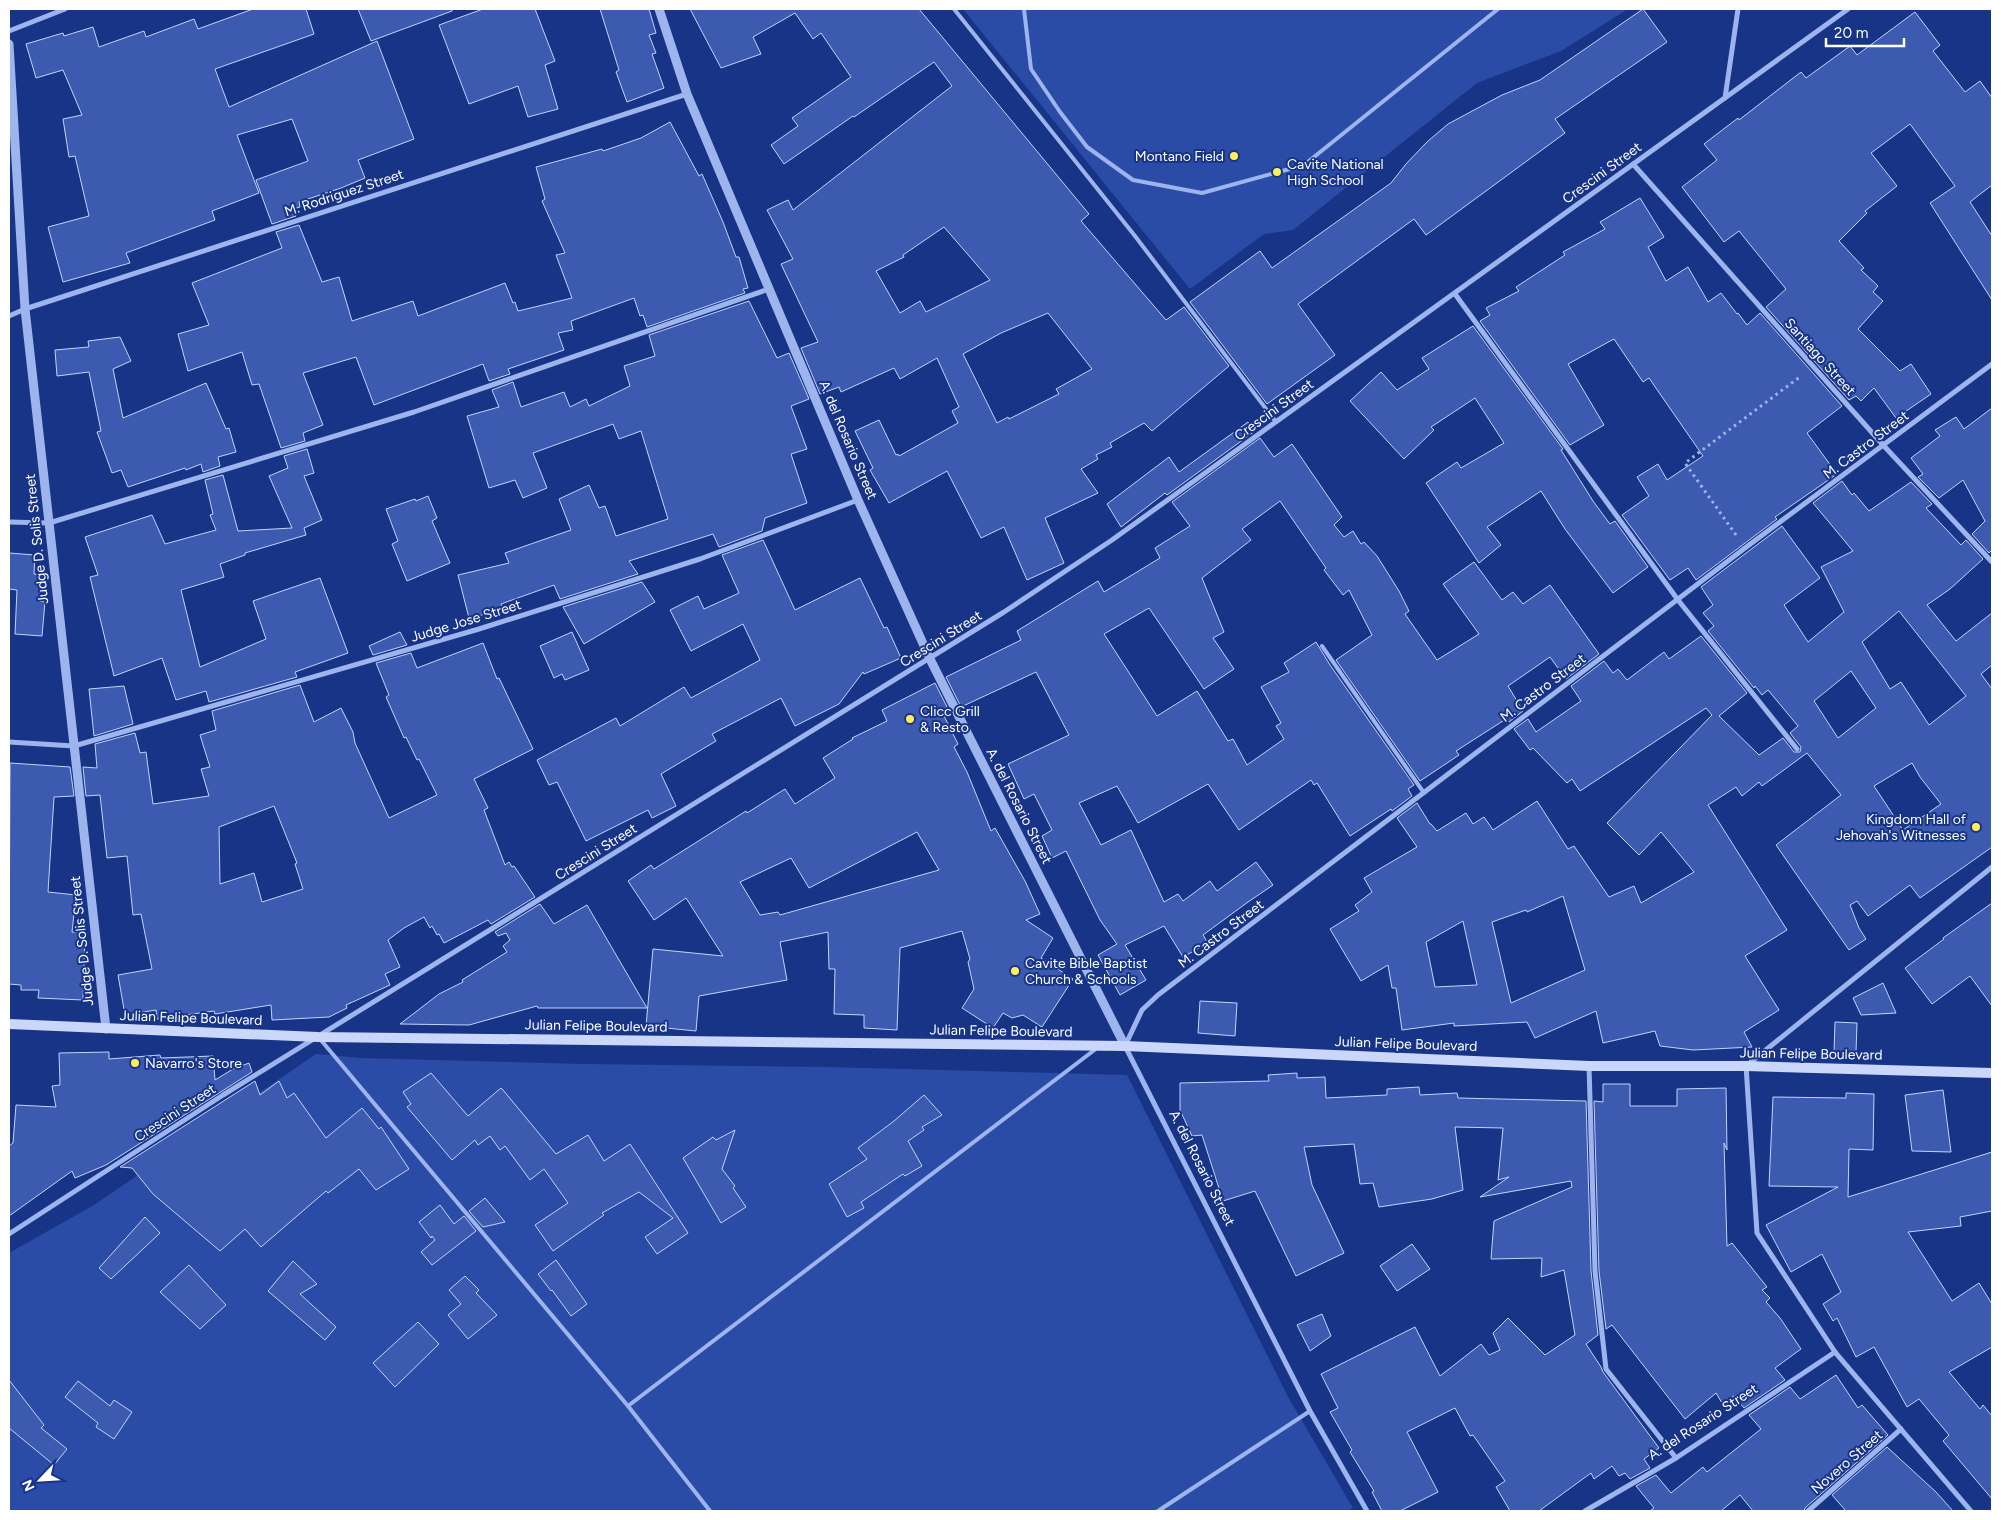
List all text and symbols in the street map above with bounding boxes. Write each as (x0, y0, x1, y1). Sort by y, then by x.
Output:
scale bar (1826, 15, 1904, 47)
text: 20 m (1834, 24, 1868, 42)
street label: Crescini Street (1559, 139, 1645, 207)
place label: Montano Field (1135, 148, 1224, 165)
marker: Montano Field (1228, 150, 1240, 162)
place label: Cavite National High School (1287, 156, 1384, 189)
street label: M. Rodriguez Street (282, 166, 406, 220)
marker: Cavite National High School (1271, 166, 1283, 178)
street label: Santiago Street (1781, 315, 1859, 399)
street label: Crescini Street (1231, 376, 1317, 444)
street label: A. del Rosario Street (815, 378, 881, 502)
street label: M. Castro Street (1820, 407, 1912, 483)
street label: Judge D. Solis Street (22, 473, 52, 605)
street label: Judge Jose Street (409, 596, 523, 646)
street label: Crescini Street (897, 607, 985, 671)
street label: M. Castro Street (1497, 650, 1589, 726)
place label: Clicc Grill & Resto (920, 703, 980, 736)
marker: Clicc Grill & Resto (904, 713, 916, 725)
street label: A. del Rosario Street (982, 745, 1056, 867)
place label: Kingdom Hall of Jehovah's Witnesses (1836, 811, 1967, 844)
street label: Crescini Street (552, 820, 640, 884)
marker: Kingdom Hall of Jehovah's Witnesses (1970, 821, 1982, 833)
street label: Judge D. Solis Street (67, 875, 97, 1007)
street label: M. Castro Street (1175, 896, 1267, 972)
place label: Cavite Bible Baptist Church & Schools (1025, 955, 1148, 988)
marker: Cavite Bible Baptist Church & Schools (1009, 965, 1021, 977)
street label: Julian Felipe Boulevard (119, 1007, 263, 1029)
street label: Julian Felipe Boulevard (524, 1016, 668, 1036)
street label: Julian Felipe Boulevard (929, 1021, 1073, 1041)
street label: Julian Felipe Boulevard (1334, 1033, 1478, 1055)
street label: Julian Felipe Boulevard (1739, 1044, 1883, 1064)
place label: Navarro's Store (145, 1055, 242, 1072)
marker: Navarro's Store (129, 1057, 141, 1069)
street label: Crescini Street (131, 1080, 219, 1146)
street label: A. del Rosario Street (1165, 1107, 1239, 1229)
street label: A. del Rosario Street (1645, 1380, 1761, 1464)
street label: Novero Street (1808, 1426, 1886, 1498)
north arrow (15, 1455, 65, 1505)
text: N (19, 1477, 39, 1494)

